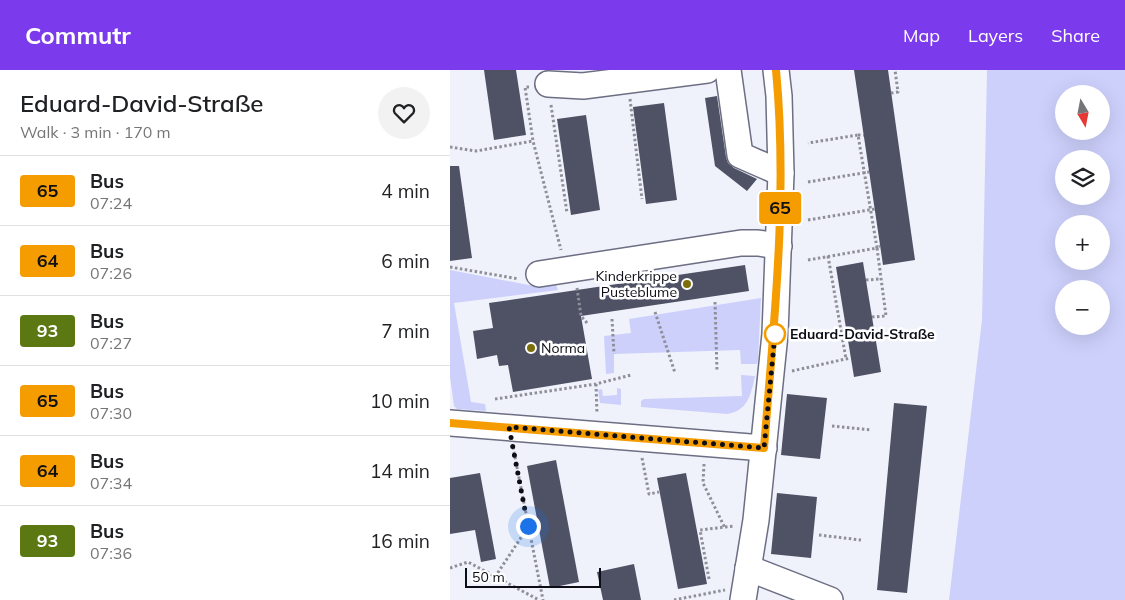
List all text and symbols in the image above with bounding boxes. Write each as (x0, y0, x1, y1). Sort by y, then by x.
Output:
text: Commutr (25, 20, 131, 50)
text: Map (903, 24, 940, 47)
text: Layers (968, 24, 1023, 47)
text: Share (1051, 24, 1100, 47)
north arrow (1055, 85, 1110, 140)
map controls (1055, 85, 1110, 335)
button: heart (378, 87, 430, 139)
text: Eduard-David-Straße (20, 88, 263, 118)
text: Walk · 3 min · 170 m (20, 122, 171, 142)
button: layers (1055, 150, 1110, 205)
text: Bus (90, 169, 124, 193)
text: 65 (37, 179, 58, 202)
text: 4 min (381, 179, 430, 203)
line badge: 65 (758, 192, 802, 224)
text: 07:24 (90, 193, 132, 213)
text: 65 (769, 196, 791, 219)
button: + (1055, 215, 1110, 270)
text: Bus (90, 239, 124, 263)
text: 64 (37, 249, 58, 272)
text: 6 min (381, 249, 430, 273)
text: 07:26 (90, 263, 132, 283)
place label: Kinderkrippe Pusteblume (595, 267, 677, 301)
marker: Kinderkrippe Pusteblume (681, 278, 693, 290)
button: − (1055, 280, 1110, 335)
text: Bus (90, 309, 124, 333)
text: 93 (37, 319, 58, 342)
text: 7 min (381, 319, 430, 343)
marker: Eduard-David-Straße (764, 323, 786, 345)
place label: Eduard-David-Straße (790, 325, 935, 343)
text: 07:27 (90, 333, 132, 353)
place label: Norma (541, 339, 585, 357)
marker: Norma (525, 342, 537, 354)
text: Bus (90, 379, 124, 403)
text: 65 (37, 389, 58, 412)
text: 10 min (370, 389, 430, 413)
text: 07:30 (90, 403, 132, 423)
text: Bus (90, 449, 124, 473)
text: 64 (37, 459, 58, 482)
text: 14 min (370, 459, 430, 483)
text: 07:34 (90, 473, 132, 493)
your location (516, 514, 541, 539)
text: Bus (90, 519, 124, 543)
text: 93 (37, 529, 58, 552)
text: 16 min (370, 529, 430, 553)
text: 07:36 (90, 543, 132, 563)
scale bar (465, 565, 601, 588)
text: 50 m (472, 568, 505, 586)

